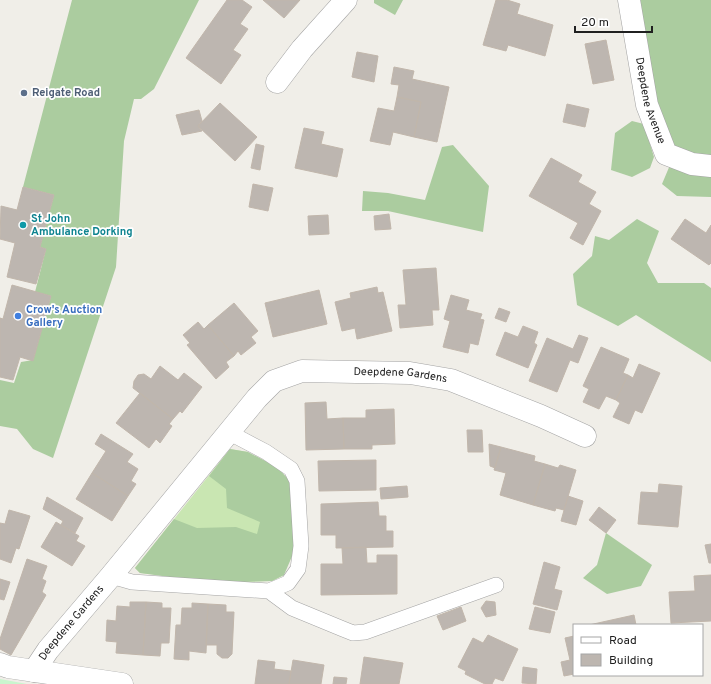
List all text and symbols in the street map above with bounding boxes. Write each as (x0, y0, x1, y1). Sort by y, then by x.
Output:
scale bar (575, 8, 652, 34)
text: 20 m (581, 15, 609, 31)
street label: Deepdene Avenue (632, 56, 668, 146)
place label: Reigate Road (32, 86, 100, 100)
marker: Reigate Road (19, 88, 29, 98)
place label: St John Ambulance Dorking (31, 212, 133, 239)
marker: St John Ambulance Dorking (18, 220, 28, 230)
place label: Crow's Auction Gallery (26, 303, 102, 330)
marker: Crow's Auction Gallery (13, 311, 23, 321)
street label: Deepdene Gardens (353, 365, 448, 386)
street label: Deepdene Gardens (36, 582, 107, 663)
legend (573, 624, 703, 676)
text: Road (609, 633, 637, 649)
text: Building (609, 653, 653, 669)

